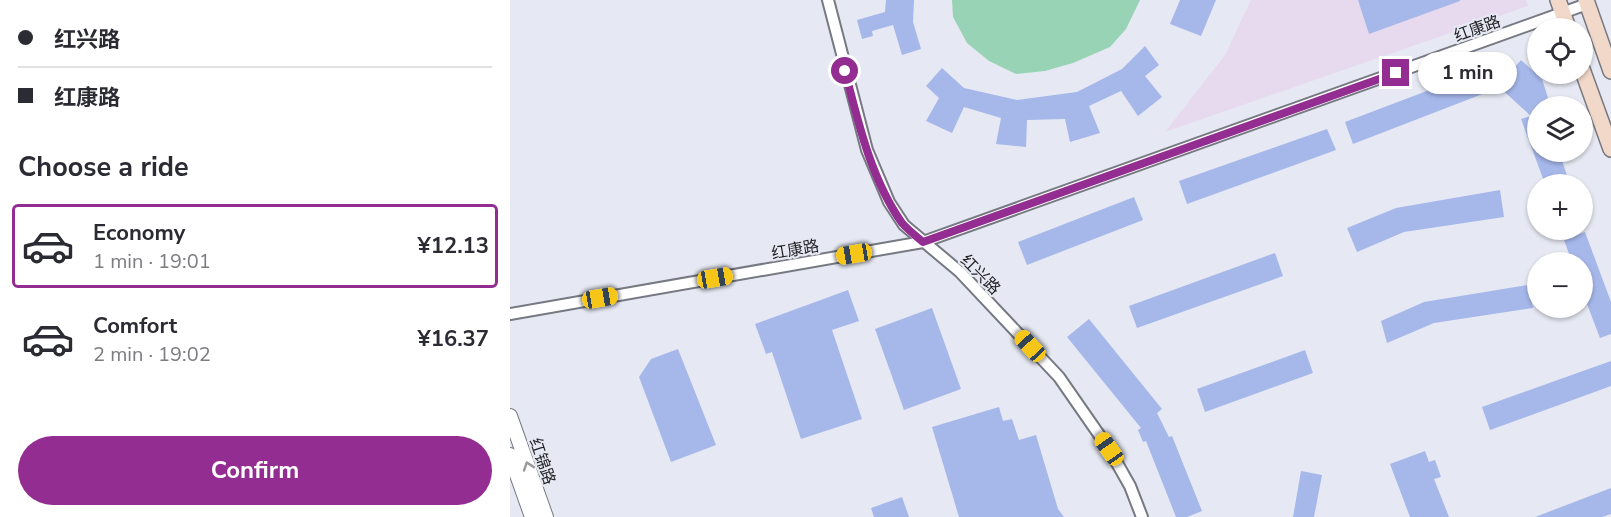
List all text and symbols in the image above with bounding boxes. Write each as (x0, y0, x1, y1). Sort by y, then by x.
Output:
street label: 红康路 (1451, 10, 1504, 47)
map controls (1527, 18, 1593, 318)
button: locate (1527, 18, 1593, 84)
text: 红兴路 (54, 25, 120, 55)
callout: 1 min (1417, 52, 1516, 94)
route start (831, 57, 858, 84)
route end (1382, 59, 1409, 86)
text: 1 min (1442, 59, 1493, 86)
text: 红康路 (54, 83, 120, 113)
button: layers (1527, 96, 1593, 162)
text: Choose a ride (18, 149, 189, 186)
button: + (1527, 174, 1593, 240)
text: Economy (93, 218, 185, 248)
icon: car (21, 219, 75, 273)
text: ¥12.13 (418, 231, 489, 261)
street label: 红康路 (770, 235, 821, 265)
car (835, 242, 873, 266)
text: 1 min · 19:01 (93, 248, 211, 275)
street label: 红兴路 (956, 250, 1005, 299)
button: − (1527, 252, 1593, 318)
car (696, 266, 734, 290)
car (581, 286, 619, 310)
text: Comfort (93, 311, 177, 341)
icon: car (21, 312, 75, 366)
text: ¥16.37 (418, 324, 489, 354)
car (1011, 327, 1049, 365)
text: 2 min · 19:02 (93, 341, 211, 368)
car (1091, 429, 1127, 469)
street label: 红锦路 (524, 435, 560, 488)
button: Confirm (18, 436, 492, 505)
one-way arrow (522, 461, 535, 472)

